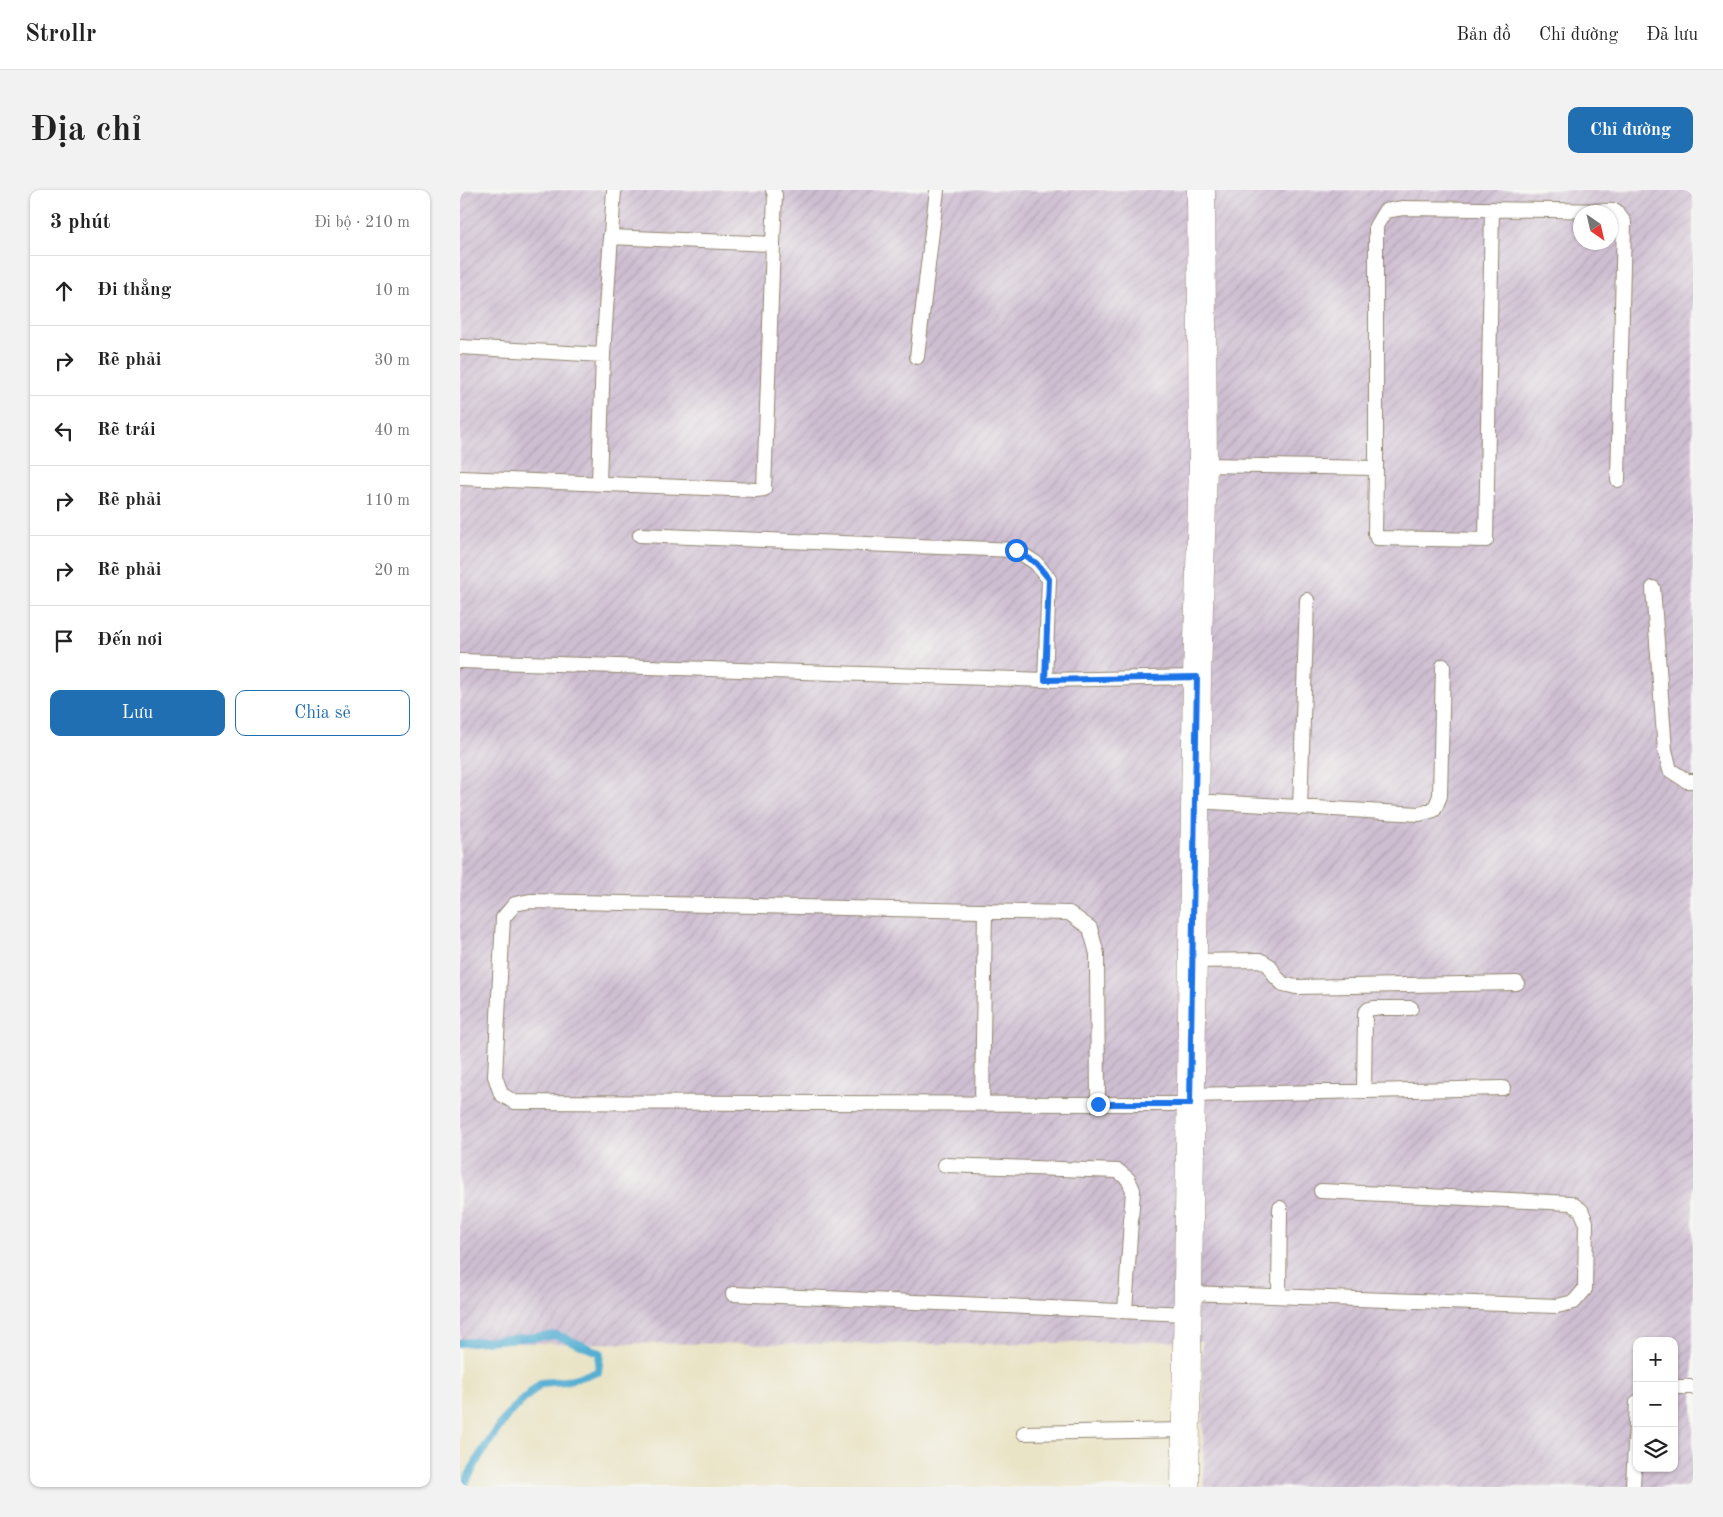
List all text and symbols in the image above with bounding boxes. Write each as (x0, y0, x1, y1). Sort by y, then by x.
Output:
text: Strollr (25, 23, 96, 47)
text: Bản đồ (1457, 26, 1511, 44)
text: Chỉ đường (1539, 26, 1618, 44)
text: Đã lưu (1646, 26, 1698, 44)
button: Chỉ đường (1568, 107, 1693, 153)
text: Địa chỉ (30, 113, 142, 148)
north arrow (1573, 205, 1618, 250)
text: 3 phút (50, 212, 110, 233)
text: Đi bộ · 210 m (314, 215, 410, 231)
icon: ahead (50, 277, 78, 305)
text: Đi thẳng (97, 281, 171, 300)
text: 10 m (374, 283, 410, 299)
icon: right (50, 347, 78, 375)
text: Rẽ phải (97, 351, 161, 370)
text: 30 m (374, 353, 410, 369)
icon: left (50, 417, 78, 445)
text: Rẽ trái (97, 421, 156, 440)
text: 40 m (374, 423, 410, 439)
icon: right (50, 487, 78, 515)
text: Rẽ phải (97, 491, 161, 510)
text: 110 m (365, 493, 410, 509)
route start (1005, 539, 1028, 562)
icon: right (50, 557, 78, 585)
text: Rẽ phải (97, 561, 161, 580)
text: 20 m (374, 563, 410, 579)
icon: arrive (50, 627, 78, 655)
text: Đến nơi (97, 631, 163, 650)
button: Lưu (50, 690, 225, 736)
button: Chia sẻ (235, 690, 410, 736)
route end (1087, 1093, 1110, 1116)
map controls (1633, 1337, 1678, 1472)
button: + (1633, 1337, 1678, 1382)
button: − (1633, 1382, 1678, 1427)
button: layers (1633, 1427, 1678, 1472)

